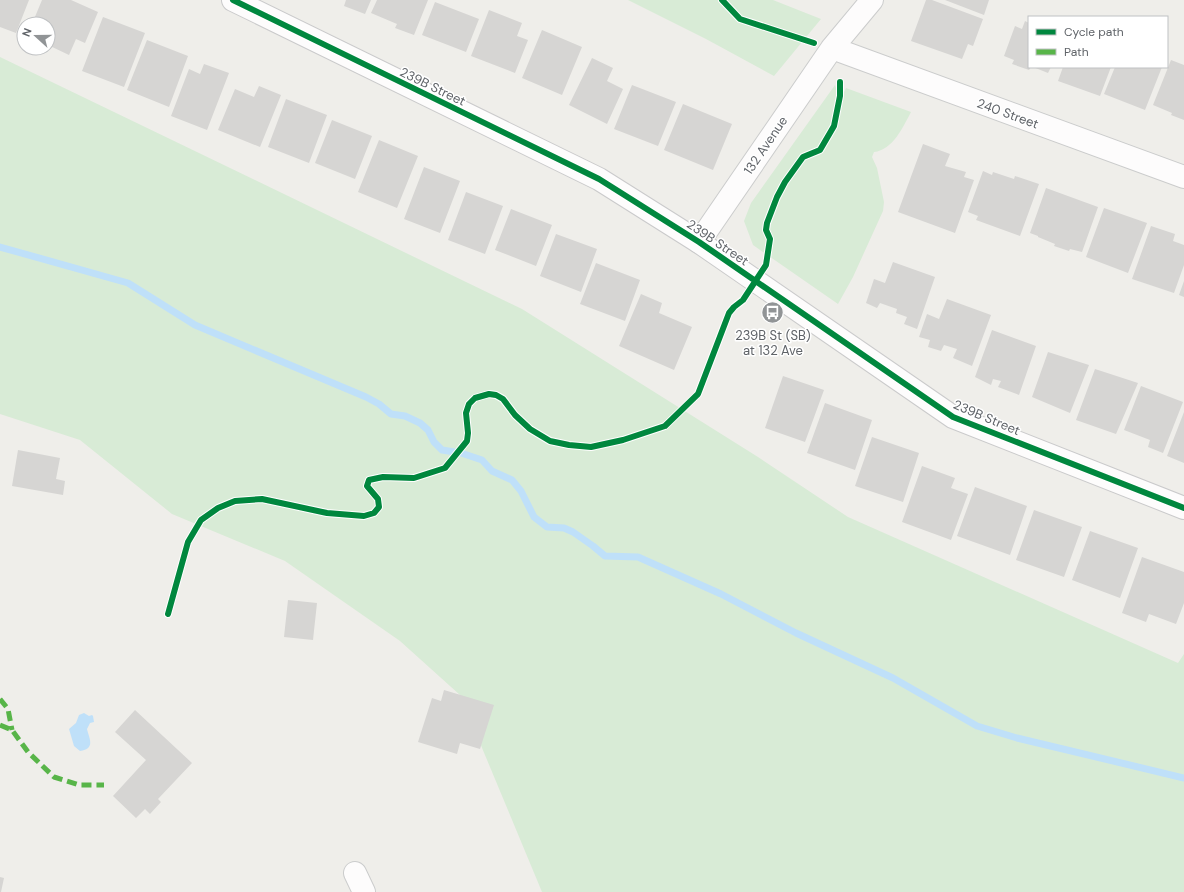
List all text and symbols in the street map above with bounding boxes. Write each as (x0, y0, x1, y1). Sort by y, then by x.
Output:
north arrow (16, 16, 56, 56)
legend (1028, 16, 1168, 68)
text: Cycle path (1064, 24, 1124, 40)
text: N (19, 26, 35, 39)
text: Path (1064, 44, 1089, 60)
street label: 239B Street (397, 63, 468, 110)
street label: 240 Street (975, 94, 1041, 132)
street label: 132 Avenue (740, 113, 791, 178)
street label: 239B Street (683, 215, 752, 269)
bus stop icon: 239B St (SB) at 132 Ave (760, 300, 786, 326)
place label: 239B St (SB) at 132 Ave (735, 327, 811, 359)
street label: 239B Street (951, 396, 1023, 439)

